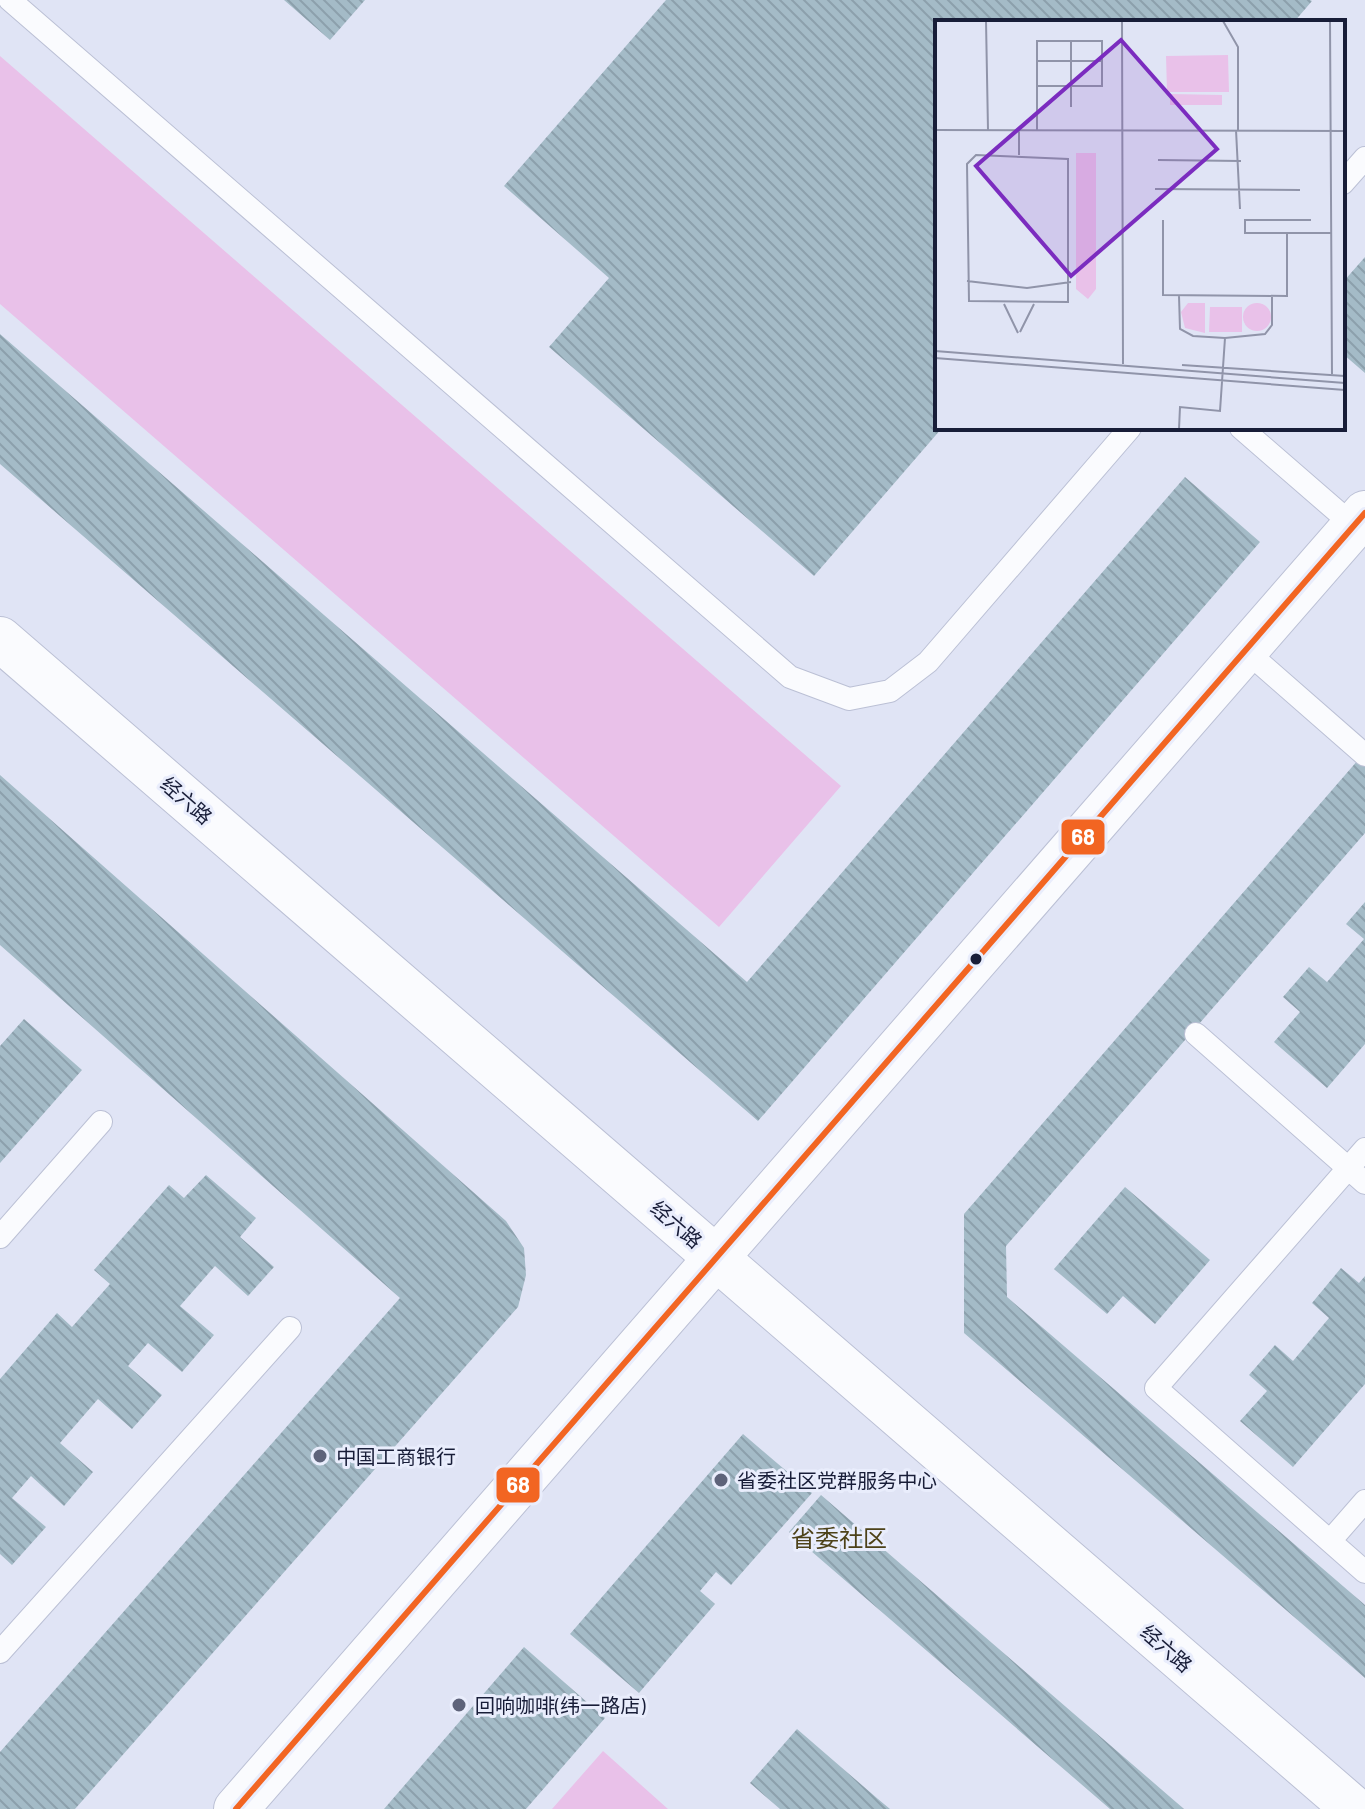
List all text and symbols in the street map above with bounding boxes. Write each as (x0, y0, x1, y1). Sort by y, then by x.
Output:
inset map (935, 20, 1345, 430)
street label: 经六路 (156, 771, 218, 829)
line badge: 68 (1060, 818, 1106, 856)
text: 68 (1071, 823, 1095, 849)
unlabelled marker (968, 951, 984, 967)
street label: 经六路 (646, 1195, 708, 1253)
place label: 中国工商银行 (336, 1444, 456, 1468)
marker: 中国工商银行 (311, 1447, 329, 1465)
line badge: 68 (495, 1466, 541, 1504)
place label: 省委社区党群服务中心 (737, 1468, 937, 1492)
text: 68 (506, 1471, 530, 1497)
marker: 省委社区党群服务中心 (712, 1471, 730, 1489)
district label: 省委社区 (791, 1523, 887, 1552)
street label: 经六路 (1136, 1619, 1198, 1677)
place label: 回响咖啡(纬一路店) (475, 1693, 646, 1717)
marker: 回响咖啡(纬一路店) (450, 1696, 468, 1714)

